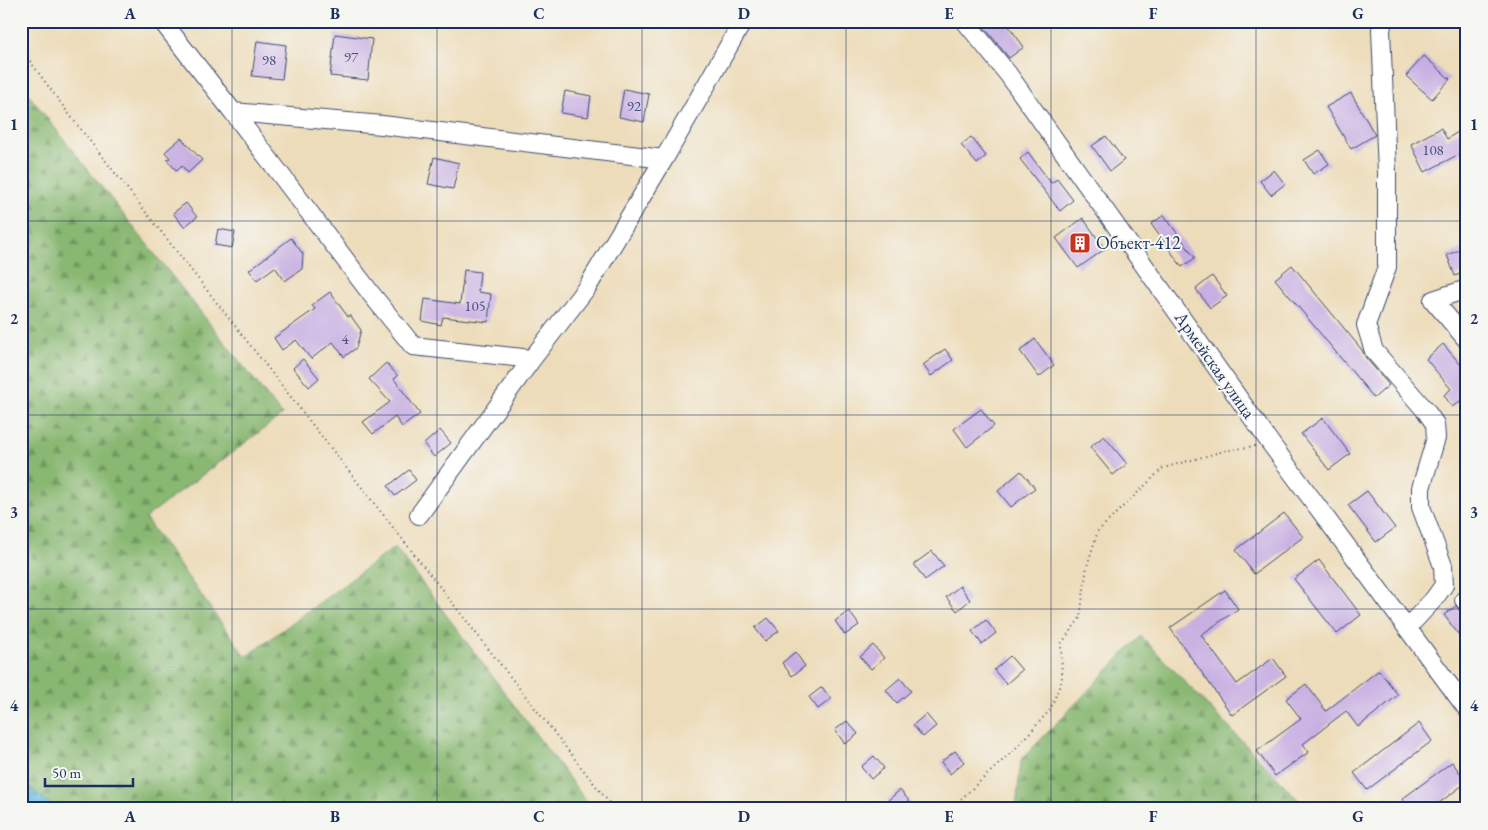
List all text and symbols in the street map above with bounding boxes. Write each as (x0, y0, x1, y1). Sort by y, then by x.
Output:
text: A (123, 3, 136, 24)
text: B (330, 3, 340, 24)
text: C (533, 3, 545, 24)
text: D (738, 3, 750, 24)
text: E (944, 3, 954, 24)
text: F (1149, 3, 1158, 24)
text: G (1352, 3, 1364, 24)
house number: 97 (344, 47, 359, 66)
house number: 98 (262, 50, 276, 69)
house number: 92 (627, 96, 642, 115)
text: 1 (10, 114, 18, 135)
text: 1 (1470, 114, 1478, 135)
house number: 108 (1422, 140, 1444, 159)
building icon: Объект-412 (1068, 231, 1092, 255)
place label: Объект-412 (1096, 231, 1181, 254)
house number: 105 (464, 296, 486, 315)
street label: Армейская улица (1169, 306, 1261, 423)
text: 2 (10, 308, 19, 329)
text: 2 (1470, 308, 1479, 329)
house number: 4 (341, 329, 349, 348)
text: 3 (10, 502, 18, 523)
text: 3 (1470, 502, 1478, 523)
text: 4 (10, 695, 19, 716)
text: 4 (1470, 695, 1479, 716)
scale bar (45, 755, 132, 787)
text: 50 m (52, 763, 81, 782)
text: A (123, 806, 136, 827)
text: B (330, 806, 340, 827)
text: C (533, 806, 545, 827)
text: D (738, 806, 750, 827)
text: E (944, 806, 954, 827)
text: F (1149, 806, 1158, 827)
text: G (1352, 806, 1364, 827)

